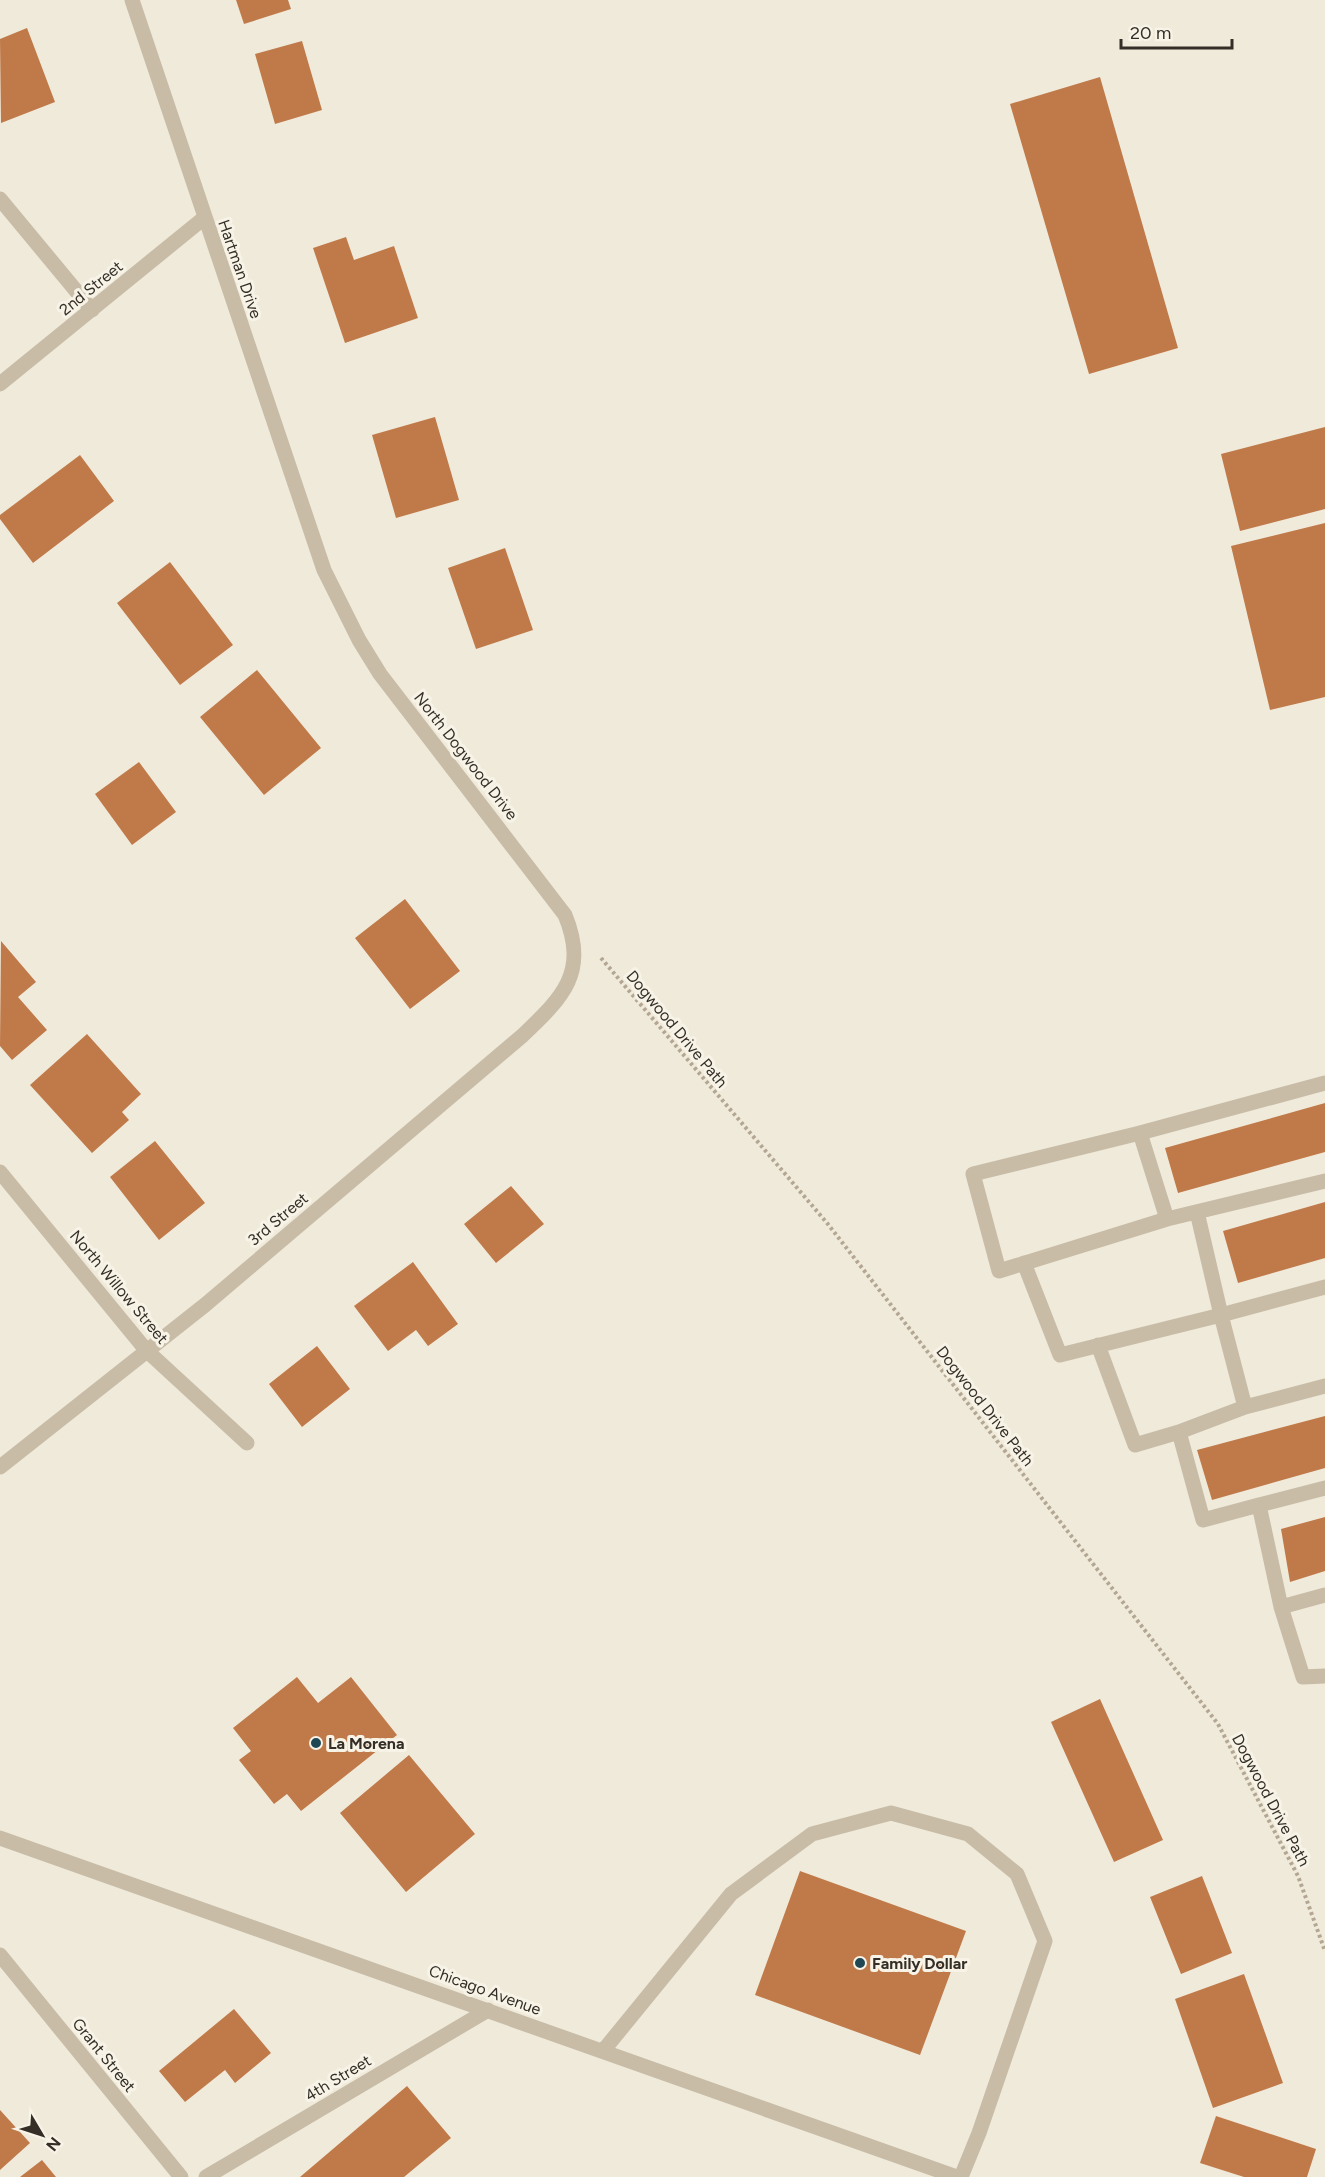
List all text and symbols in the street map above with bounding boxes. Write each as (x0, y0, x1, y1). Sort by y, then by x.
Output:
scale bar (1121, 12, 1232, 50)
text: 20 m (1130, 22, 1171, 44)
street label: Hartman Drive (214, 217, 266, 321)
street label: 2nd Street (55, 257, 127, 319)
street label: North Dogwood Drive (410, 688, 522, 824)
street label: Dogwood Drive Path (622, 967, 732, 1092)
street label: 3rd Street (244, 1189, 312, 1249)
street label: North Willow Street (66, 1226, 172, 1348)
street label: Dogwood Drive Path (932, 1342, 1038, 1470)
street label: Dogwood Drive Path (1228, 1731, 1314, 1869)
place label: La Morena (328, 1734, 404, 1753)
marker: La Morena (309, 1736, 323, 1750)
place label: Family Dollar (872, 1954, 967, 1973)
marker: Family Dollar (853, 1956, 867, 1970)
street label: Chicago Avenue (426, 1961, 544, 2019)
street label: Grant Street (68, 2014, 140, 2096)
street label: 4th Street (302, 2051, 374, 2105)
north arrow (12, 2105, 72, 2165)
text: N (42, 2133, 65, 2155)

